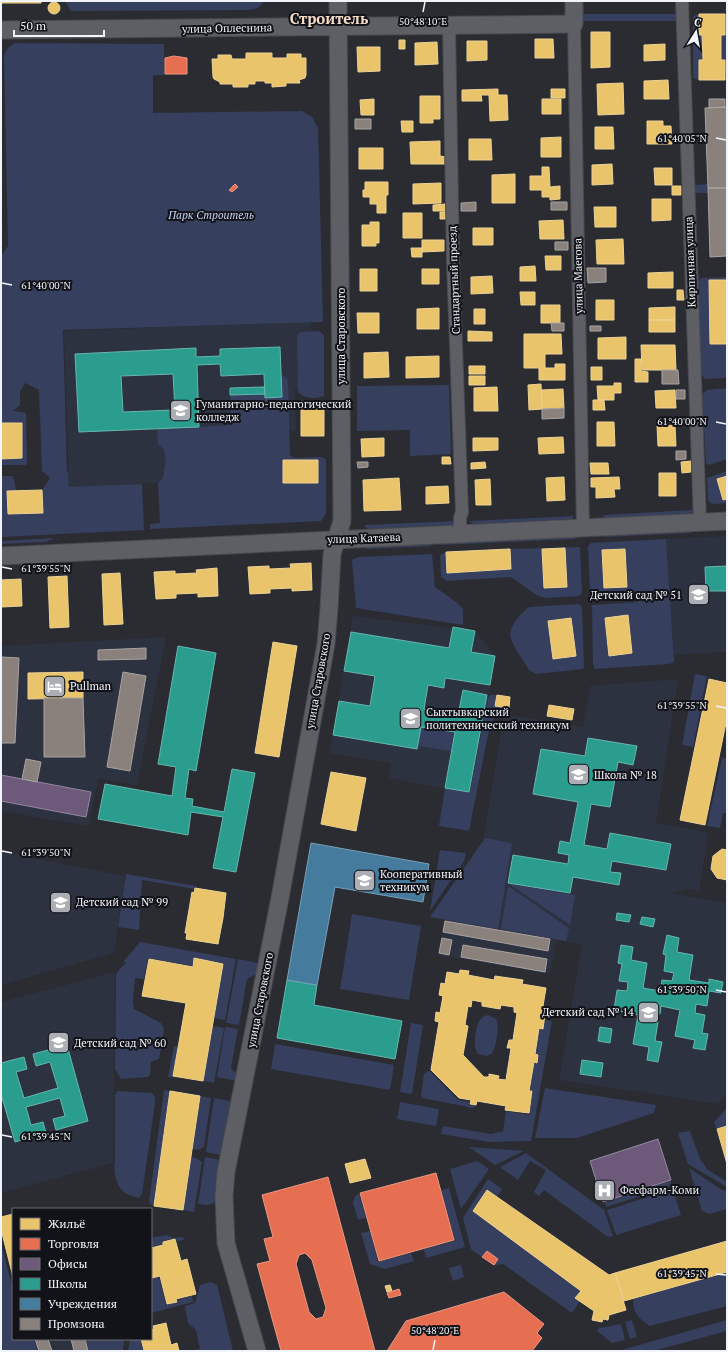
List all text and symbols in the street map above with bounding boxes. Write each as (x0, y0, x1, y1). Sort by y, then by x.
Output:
district label: Строитель (290, 8, 368, 28)
scale bar (14, 12, 104, 38)
north arrow (676, 12, 716, 52)
text: 50°48'10"E (399, 15, 447, 28)
text: С (693, 15, 703, 30)
text: 50 m (20, 18, 47, 33)
street label: улица Оплеснина (181, 20, 273, 36)
text: 61°40'05"N (657, 132, 707, 145)
park label: Парк Строитель (167, 208, 254, 222)
street label: Кирпичная улица (681, 216, 699, 308)
street label: Стандартный проезд (445, 226, 463, 334)
street label: улица Маегова (570, 238, 586, 315)
text: 61°40'00"N (21, 279, 71, 292)
street label: улица Старовского (334, 288, 348, 385)
school or university icon: Гуманитарно-педагогический колледж (168, 397, 194, 423)
place label: Гуманитарно-педагогический колледж (196, 397, 352, 424)
text: 61°40'00"N (657, 415, 707, 428)
street label: улица Катаева (326, 530, 401, 546)
text: 61°39'55"N (21, 562, 71, 575)
school or university icon: Детский сад № 51 (685, 582, 711, 608)
place label: Детский сад № 51 (590, 588, 682, 602)
street label: улица Старовского (303, 632, 333, 731)
hotel icon: Pullman (42, 673, 68, 699)
place label: Pullman (70, 679, 112, 693)
text: 61°39'55"N (657, 699, 707, 712)
school or university icon: Сыктывкарский политехнический техникум (397, 705, 423, 731)
place label: Сыктывкарский политехнический техникум (426, 705, 569, 732)
school or university icon: Школа № 18 (566, 762, 592, 788)
place label: Школа № 18 (594, 768, 657, 782)
text: 61°39'50"N (21, 846, 71, 859)
school or university icon: Кооперативный техникум (351, 867, 377, 893)
place label: Кооперативный техникум (380, 867, 463, 894)
school or university icon: Детский сад № 99 (48, 889, 74, 915)
place label: Детский сад № 99 (76, 895, 168, 909)
street label: улица Старовского (244, 951, 276, 1050)
text: 61°39'50"N (657, 983, 707, 996)
school or university icon: Детский сад № 14 (636, 999, 662, 1025)
place label: Детский сад № 14 (542, 1005, 634, 1019)
school or university icon: Детский сад № 60 (45, 1030, 71, 1056)
place label: Детский сад № 60 (74, 1036, 166, 1050)
text: 61°39'45"N (21, 1130, 71, 1143)
hospital icon: Фесфарм-Коми (591, 1177, 617, 1203)
place label: Фесфарм-Коми (620, 1183, 699, 1197)
legend (12, 1208, 152, 1340)
text: Жильё (48, 1216, 85, 1231)
text: Торговля (48, 1236, 99, 1251)
text: Офисы (48, 1256, 87, 1271)
text: 61°39'45"N (657, 1267, 707, 1280)
text: Школы (48, 1276, 87, 1291)
text: Учреждения (48, 1296, 117, 1311)
text: Промзона (48, 1316, 105, 1331)
text: 50°48'20"E (411, 1324, 459, 1337)

